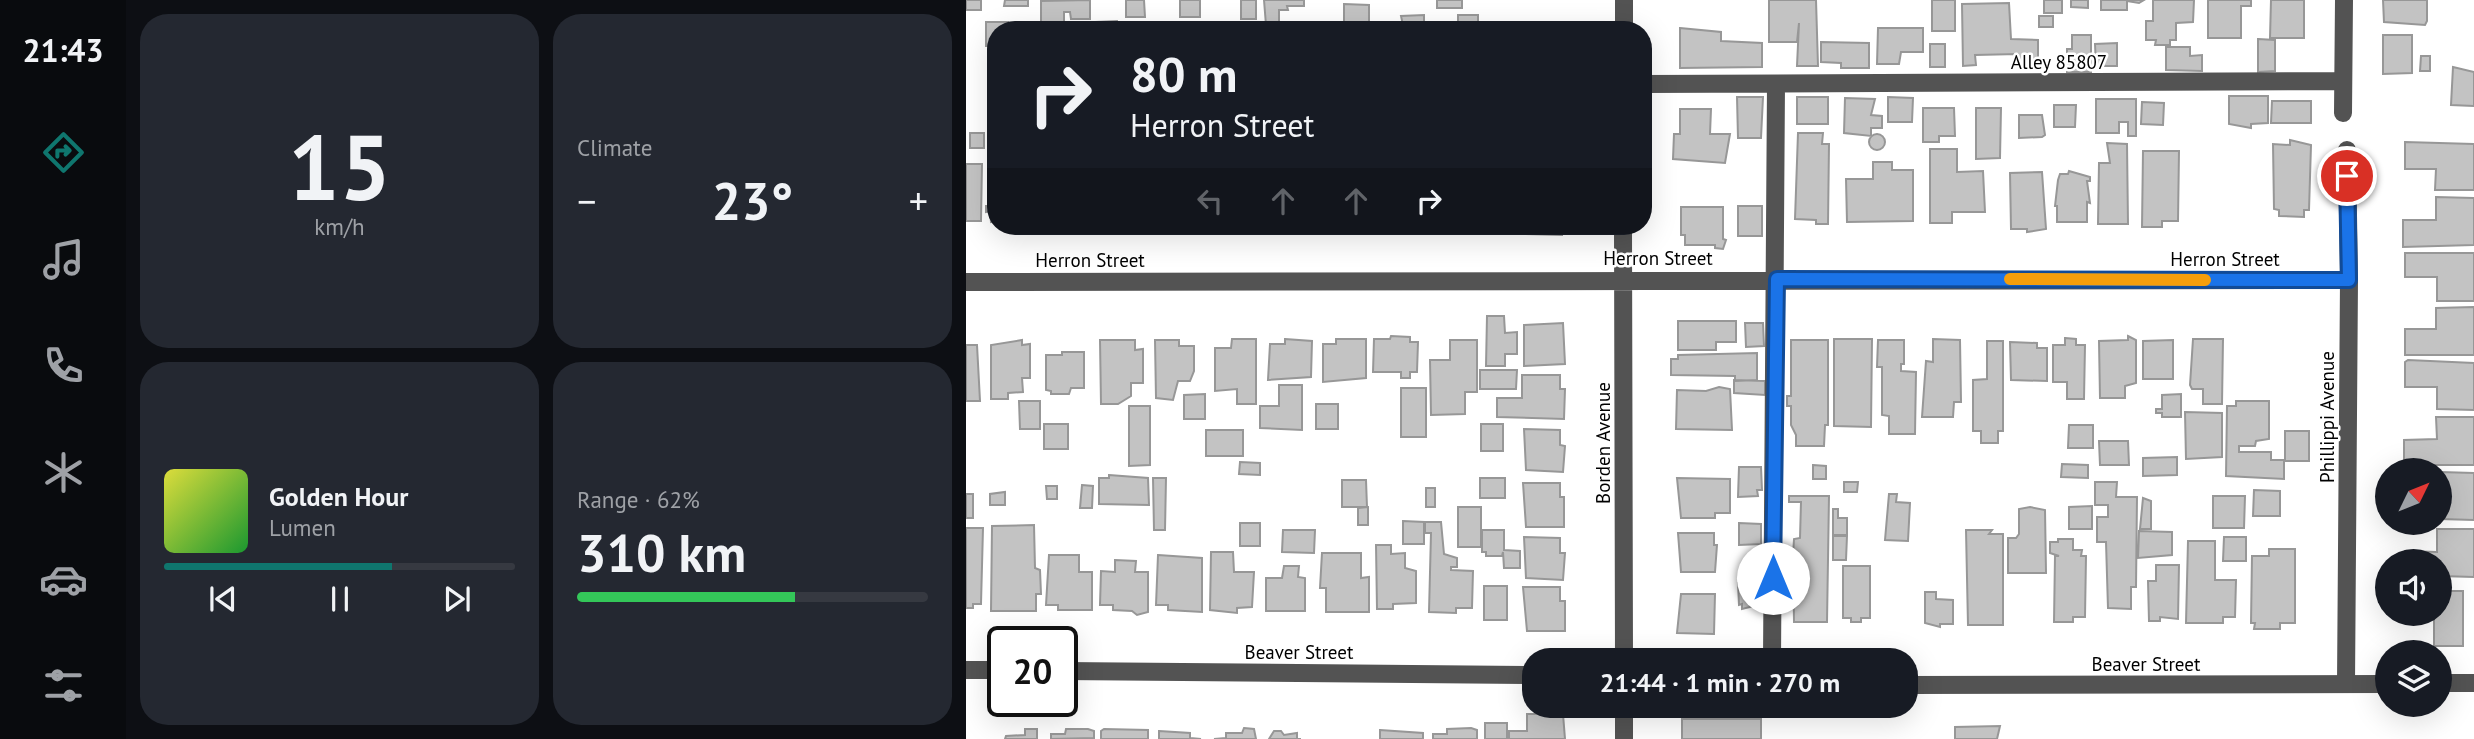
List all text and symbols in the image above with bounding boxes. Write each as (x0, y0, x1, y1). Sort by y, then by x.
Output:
text: 21:43 (22, 29, 104, 71)
text: 80 m (1130, 42, 1237, 106)
icon: right (1015, 49, 1106, 140)
street label: Alley 85807 (2011, 50, 2107, 74)
text: Herron Street (1130, 104, 1314, 146)
text: 15 (288, 107, 391, 225)
icon: directions (39, 128, 88, 177)
text: Climate (577, 133, 652, 162)
pin (2317, 146, 2377, 206)
icon: arrive (2328, 157, 2366, 195)
text: 23° (712, 167, 793, 234)
text: − (577, 176, 596, 225)
text: + (909, 176, 928, 225)
icon: left (1191, 182, 1229, 220)
icon: ahead (1264, 182, 1302, 220)
icon: ahead (1337, 182, 1375, 220)
icon: right (1410, 182, 1448, 220)
text: km/h (314, 212, 365, 241)
icon: music (39, 235, 88, 284)
street label: Herron Street (1603, 246, 1713, 270)
street label: Herron Street (2170, 247, 2280, 271)
street label: Herron Street (1035, 248, 1145, 272)
icon: phone (39, 341, 88, 390)
street label: Phillippi Avenue (2315, 351, 2339, 483)
street label: Borden Avenue (1591, 382, 1615, 504)
icon: climate (39, 448, 88, 497)
north arrow (2375, 458, 2452, 536)
map controls (2375, 458, 2452, 717)
text: Golden Hour (269, 480, 408, 513)
text: Range · 62% (577, 485, 700, 514)
text: Lumen (269, 513, 336, 542)
text: 310 km (577, 519, 746, 586)
position arrow (1736, 541, 1810, 615)
button: sound (2375, 549, 2452, 626)
icon: car (39, 555, 88, 604)
icon: previous (204, 580, 242, 618)
icon: pause (321, 580, 359, 618)
icon: next (438, 580, 476, 618)
speed limit sign: 20 (987, 626, 1078, 717)
street label: Beaver Street (1245, 640, 1354, 664)
button: layers (2375, 640, 2452, 717)
street label: Beaver Street (2092, 652, 2201, 676)
icon: filters (39, 661, 88, 710)
text: 21:44 · 1 min · 270 m (1600, 666, 1840, 699)

